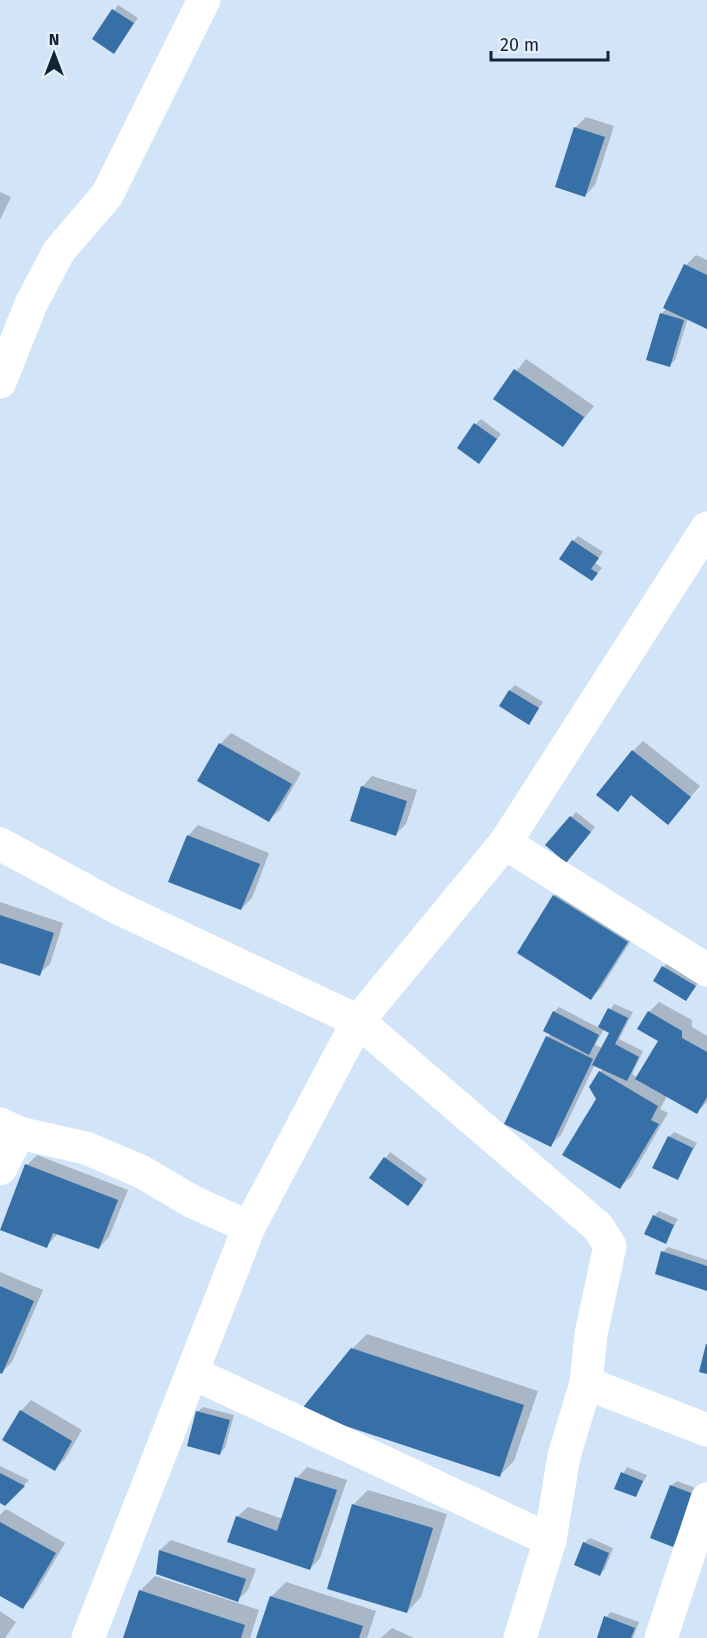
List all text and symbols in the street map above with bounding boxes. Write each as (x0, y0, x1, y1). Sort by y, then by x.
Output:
north arrow (24, 24, 84, 84)
scale bar (491, 24, 608, 62)
text: N (49, 30, 59, 49)
text: 20 m (500, 34, 539, 56)

